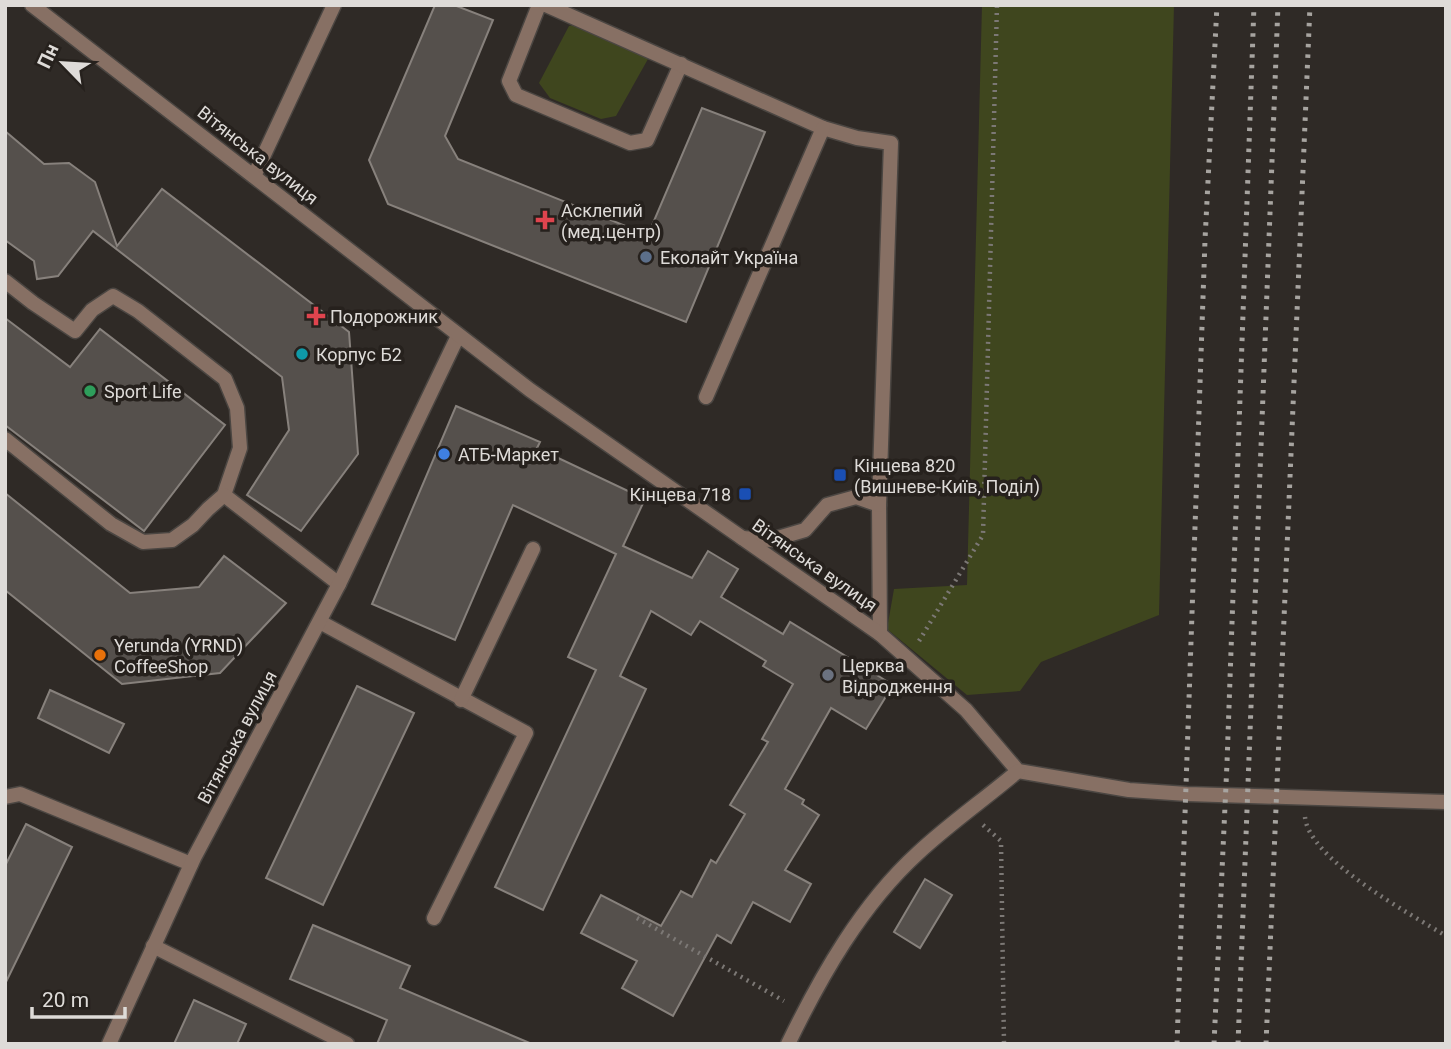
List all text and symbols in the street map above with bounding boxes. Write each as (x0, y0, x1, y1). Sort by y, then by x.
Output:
north arrow (28, 28, 98, 98)
text: Пн (33, 40, 64, 72)
street label: Вітянська вулиця (193, 101, 323, 209)
place label: Асклепий (мед.центр) (561, 200, 661, 243)
marker: Асклепий (мед.центр) (535, 210, 555, 230)
place label: Еколайт Україна (660, 247, 798, 268)
marker: Еколайт Україна (638, 249, 654, 265)
place label: Подорожник (330, 306, 438, 327)
marker: Подорожник (308, 308, 324, 324)
place label: Корпус Б2 (316, 344, 402, 365)
marker: Корпус Б2 (294, 346, 310, 362)
place label: Sport Life (104, 381, 182, 402)
marker: Sport Life (82, 383, 98, 399)
place label: АТБ-Маркет (458, 444, 559, 465)
marker: АТБ-Маркет (436, 446, 452, 462)
place label: Кінцева 820 (Вишневе-Київ, Поділ) (854, 455, 1040, 498)
marker: Кінцева 820 (Вишневе-Київ, Поділ) (832, 467, 848, 483)
place label: Кінцева 718 (630, 484, 731, 505)
marker: Кінцева 718 (737, 486, 753, 502)
street label: Вітянська вулиця (749, 514, 881, 616)
place label: Yerunda (YRND) CoffeeShop (114, 635, 243, 677)
marker: Yerunda (YRND) CoffeeShop (92, 647, 108, 663)
place label: Церква Відродження (842, 655, 953, 697)
street label: Вітянська вулиця (193, 667, 281, 807)
marker: Церква Відродження (820, 667, 836, 683)
scale bar (32, 976, 124, 1020)
text: 20 m (42, 988, 89, 1012)

